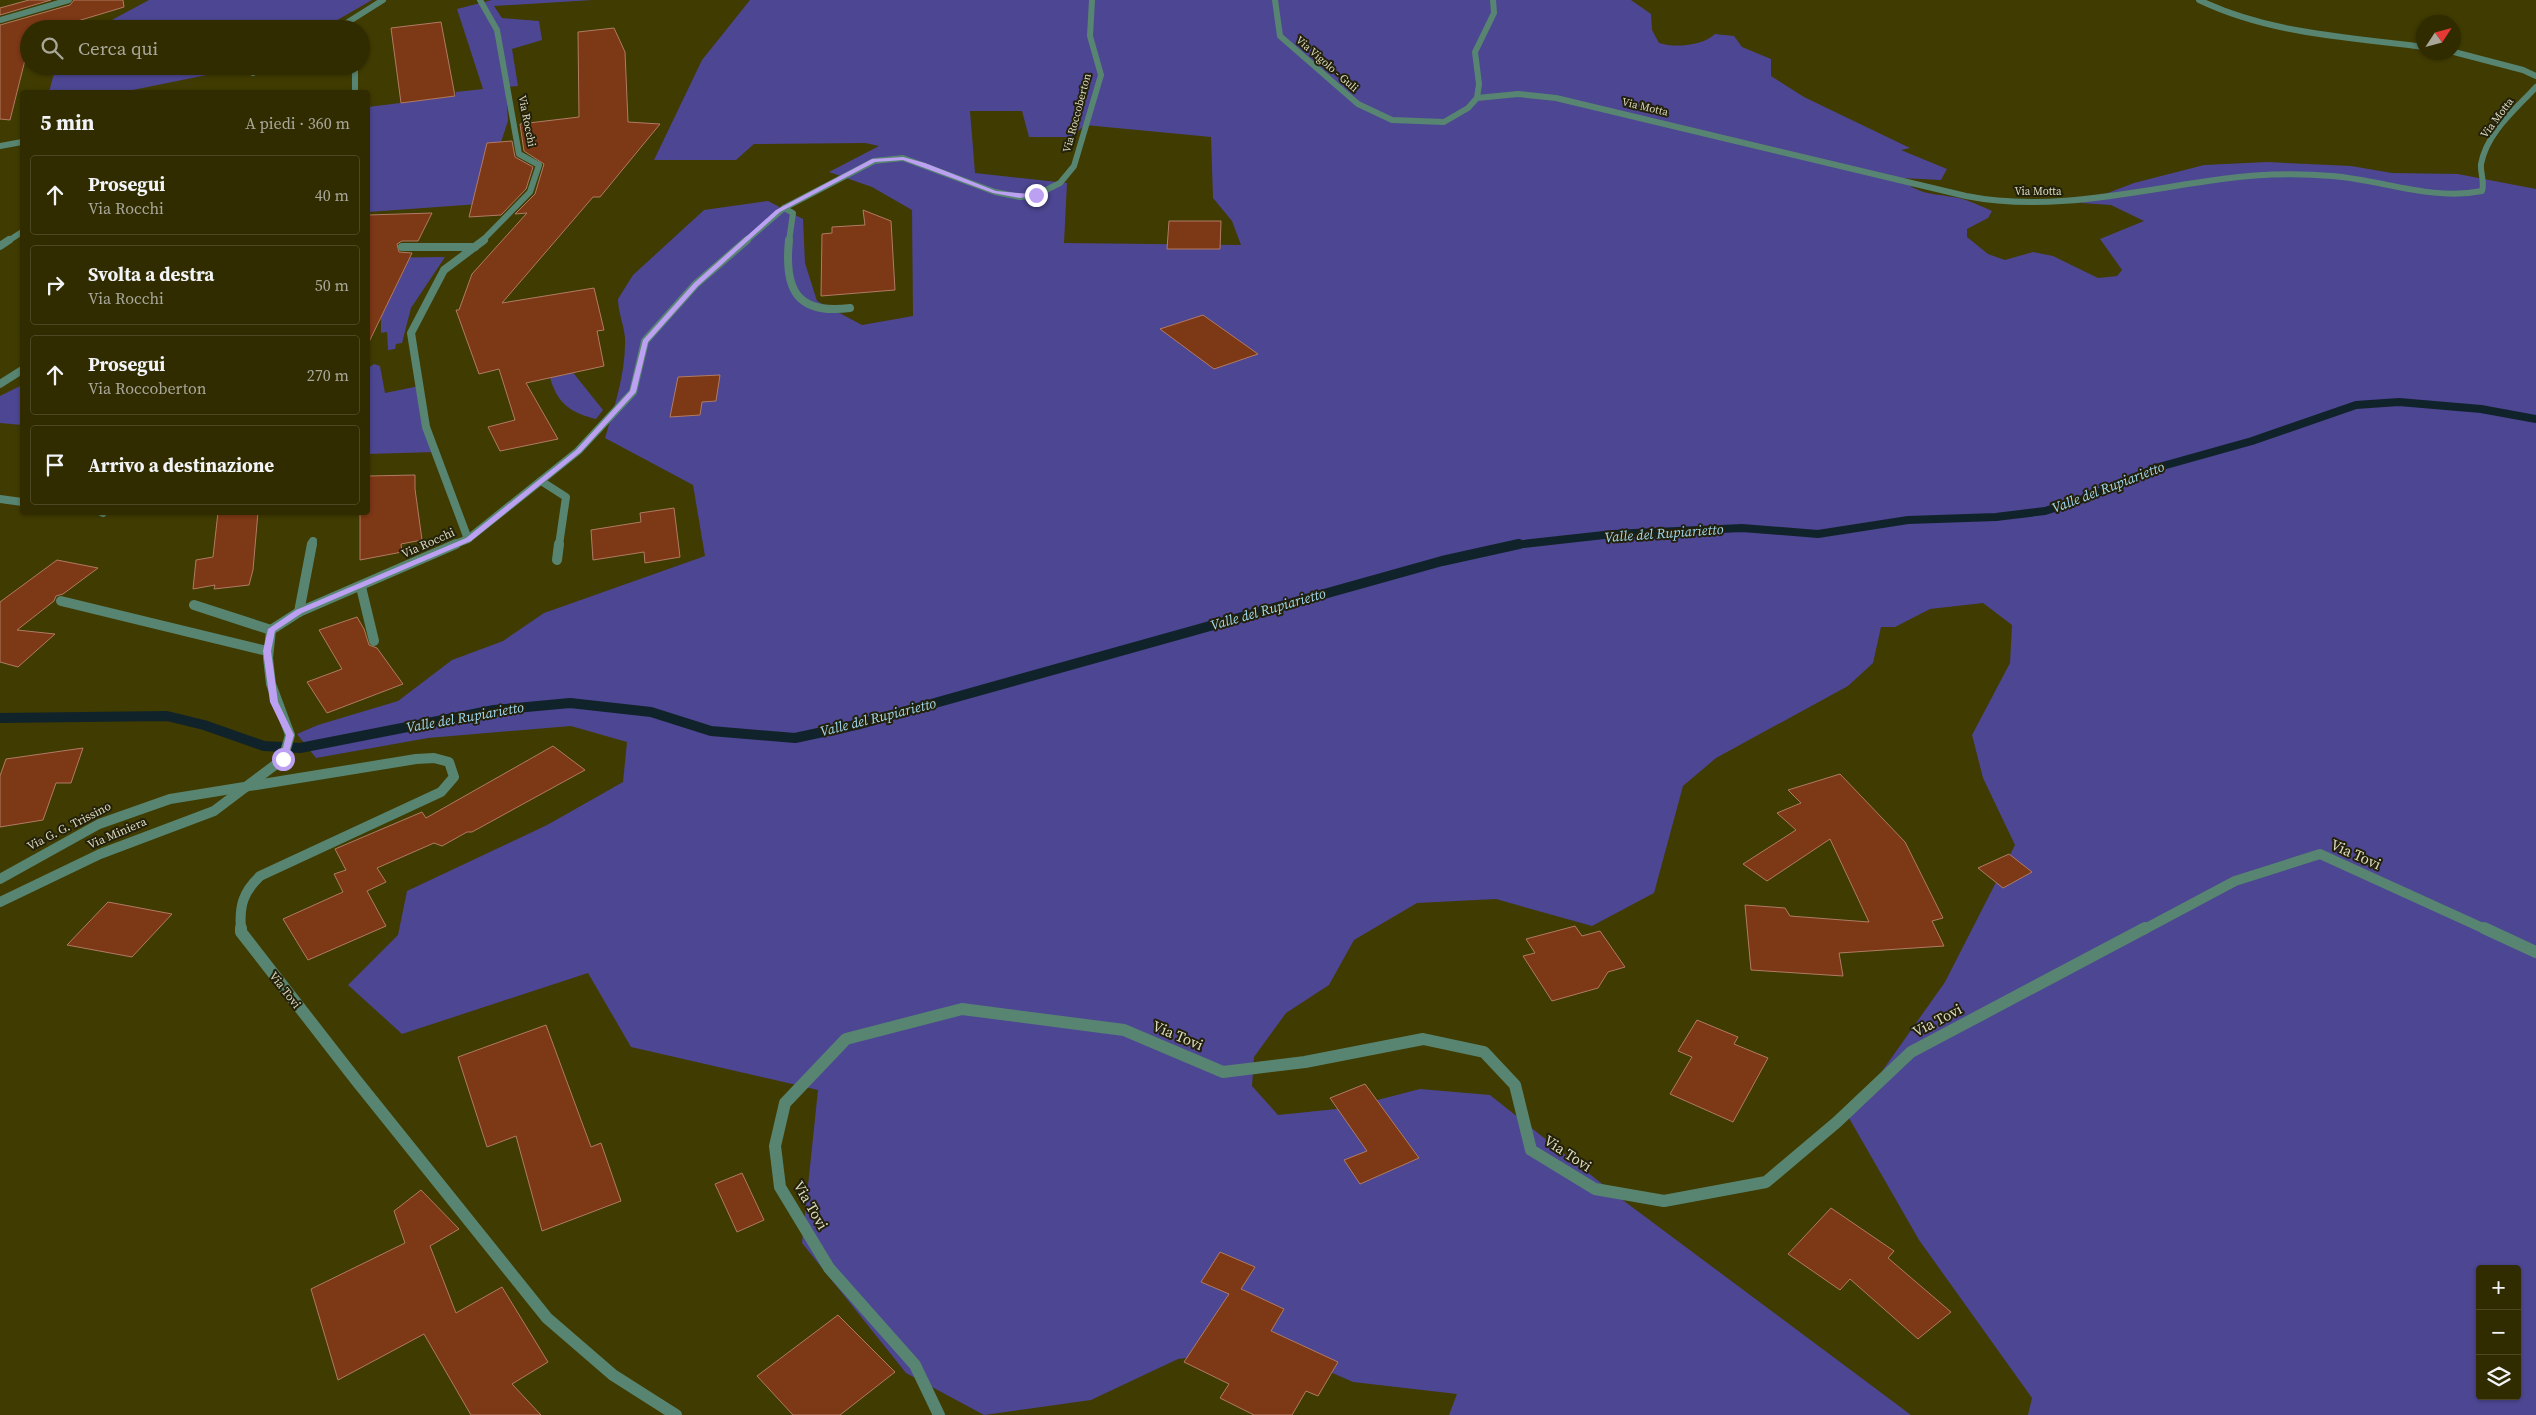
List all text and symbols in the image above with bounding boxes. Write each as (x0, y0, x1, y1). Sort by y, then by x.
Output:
north arrow (2416, 15, 2461, 60)
search box (20, 20, 370, 75)
street label: Via Vigolo - Guli (1292, 33, 1362, 95)
icon: search (38, 34, 66, 62)
text: Cerca qui (78, 35, 158, 61)
street label: Via Roccoberton (1059, 71, 1095, 154)
street label: Via Rocchi (515, 94, 539, 148)
street label: Via Motta (1620, 94, 1670, 120)
street label: Via Motta (2477, 94, 2517, 141)
text: 5 min (40, 108, 95, 137)
text: A piedi · 360 m (245, 112, 350, 134)
text: Prosegui (88, 171, 165, 197)
icon: ahead (41, 181, 69, 209)
text: 40 m (315, 184, 349, 206)
route end (1025, 184, 1048, 207)
street label: Via Motta (2014, 184, 2062, 199)
text: Via Rocchi (88, 197, 164, 219)
text: Svolta a destra (88, 261, 214, 287)
icon: right (41, 271, 69, 299)
text: 50 m (315, 274, 349, 296)
text: Via Rocchi (88, 287, 164, 309)
text: Prosegui (88, 351, 165, 377)
icon: ahead (41, 361, 69, 389)
text: 270 m (307, 364, 349, 386)
text: Via Roccoberton (88, 377, 206, 399)
icon: arrive (41, 451, 69, 479)
text: Arrivo a destinazione (88, 452, 274, 478)
water label: Valle del Rupiarietto (2049, 456, 2167, 518)
water label: Valle del Rupiarietto (1604, 519, 1724, 547)
street label: Via Rocchi (399, 524, 458, 562)
water label: Valle del Rupiarietto (1208, 583, 1328, 635)
water label: Valle del Rupiarietto (818, 693, 938, 741)
water label: Valle del Rupiarietto (405, 697, 526, 737)
route start (272, 748, 295, 771)
street label: Via G. G. Trissino (24, 798, 114, 854)
street label: Via Miniera (85, 813, 150, 853)
street label: Via Tovi (2327, 834, 2385, 874)
street label: Via Tovi (266, 968, 305, 1012)
street label: Via Tovi (1909, 998, 1965, 1042)
street label: Via Tovi (1149, 1015, 1207, 1055)
street label: Via Tovi (1540, 1130, 1596, 1176)
street label: Via Tovi (789, 1177, 833, 1233)
map controls (2476, 1265, 2521, 1400)
button: + (2476, 1265, 2521, 1310)
button: − (2476, 1310, 2521, 1355)
button: layers (2476, 1355, 2521, 1400)

